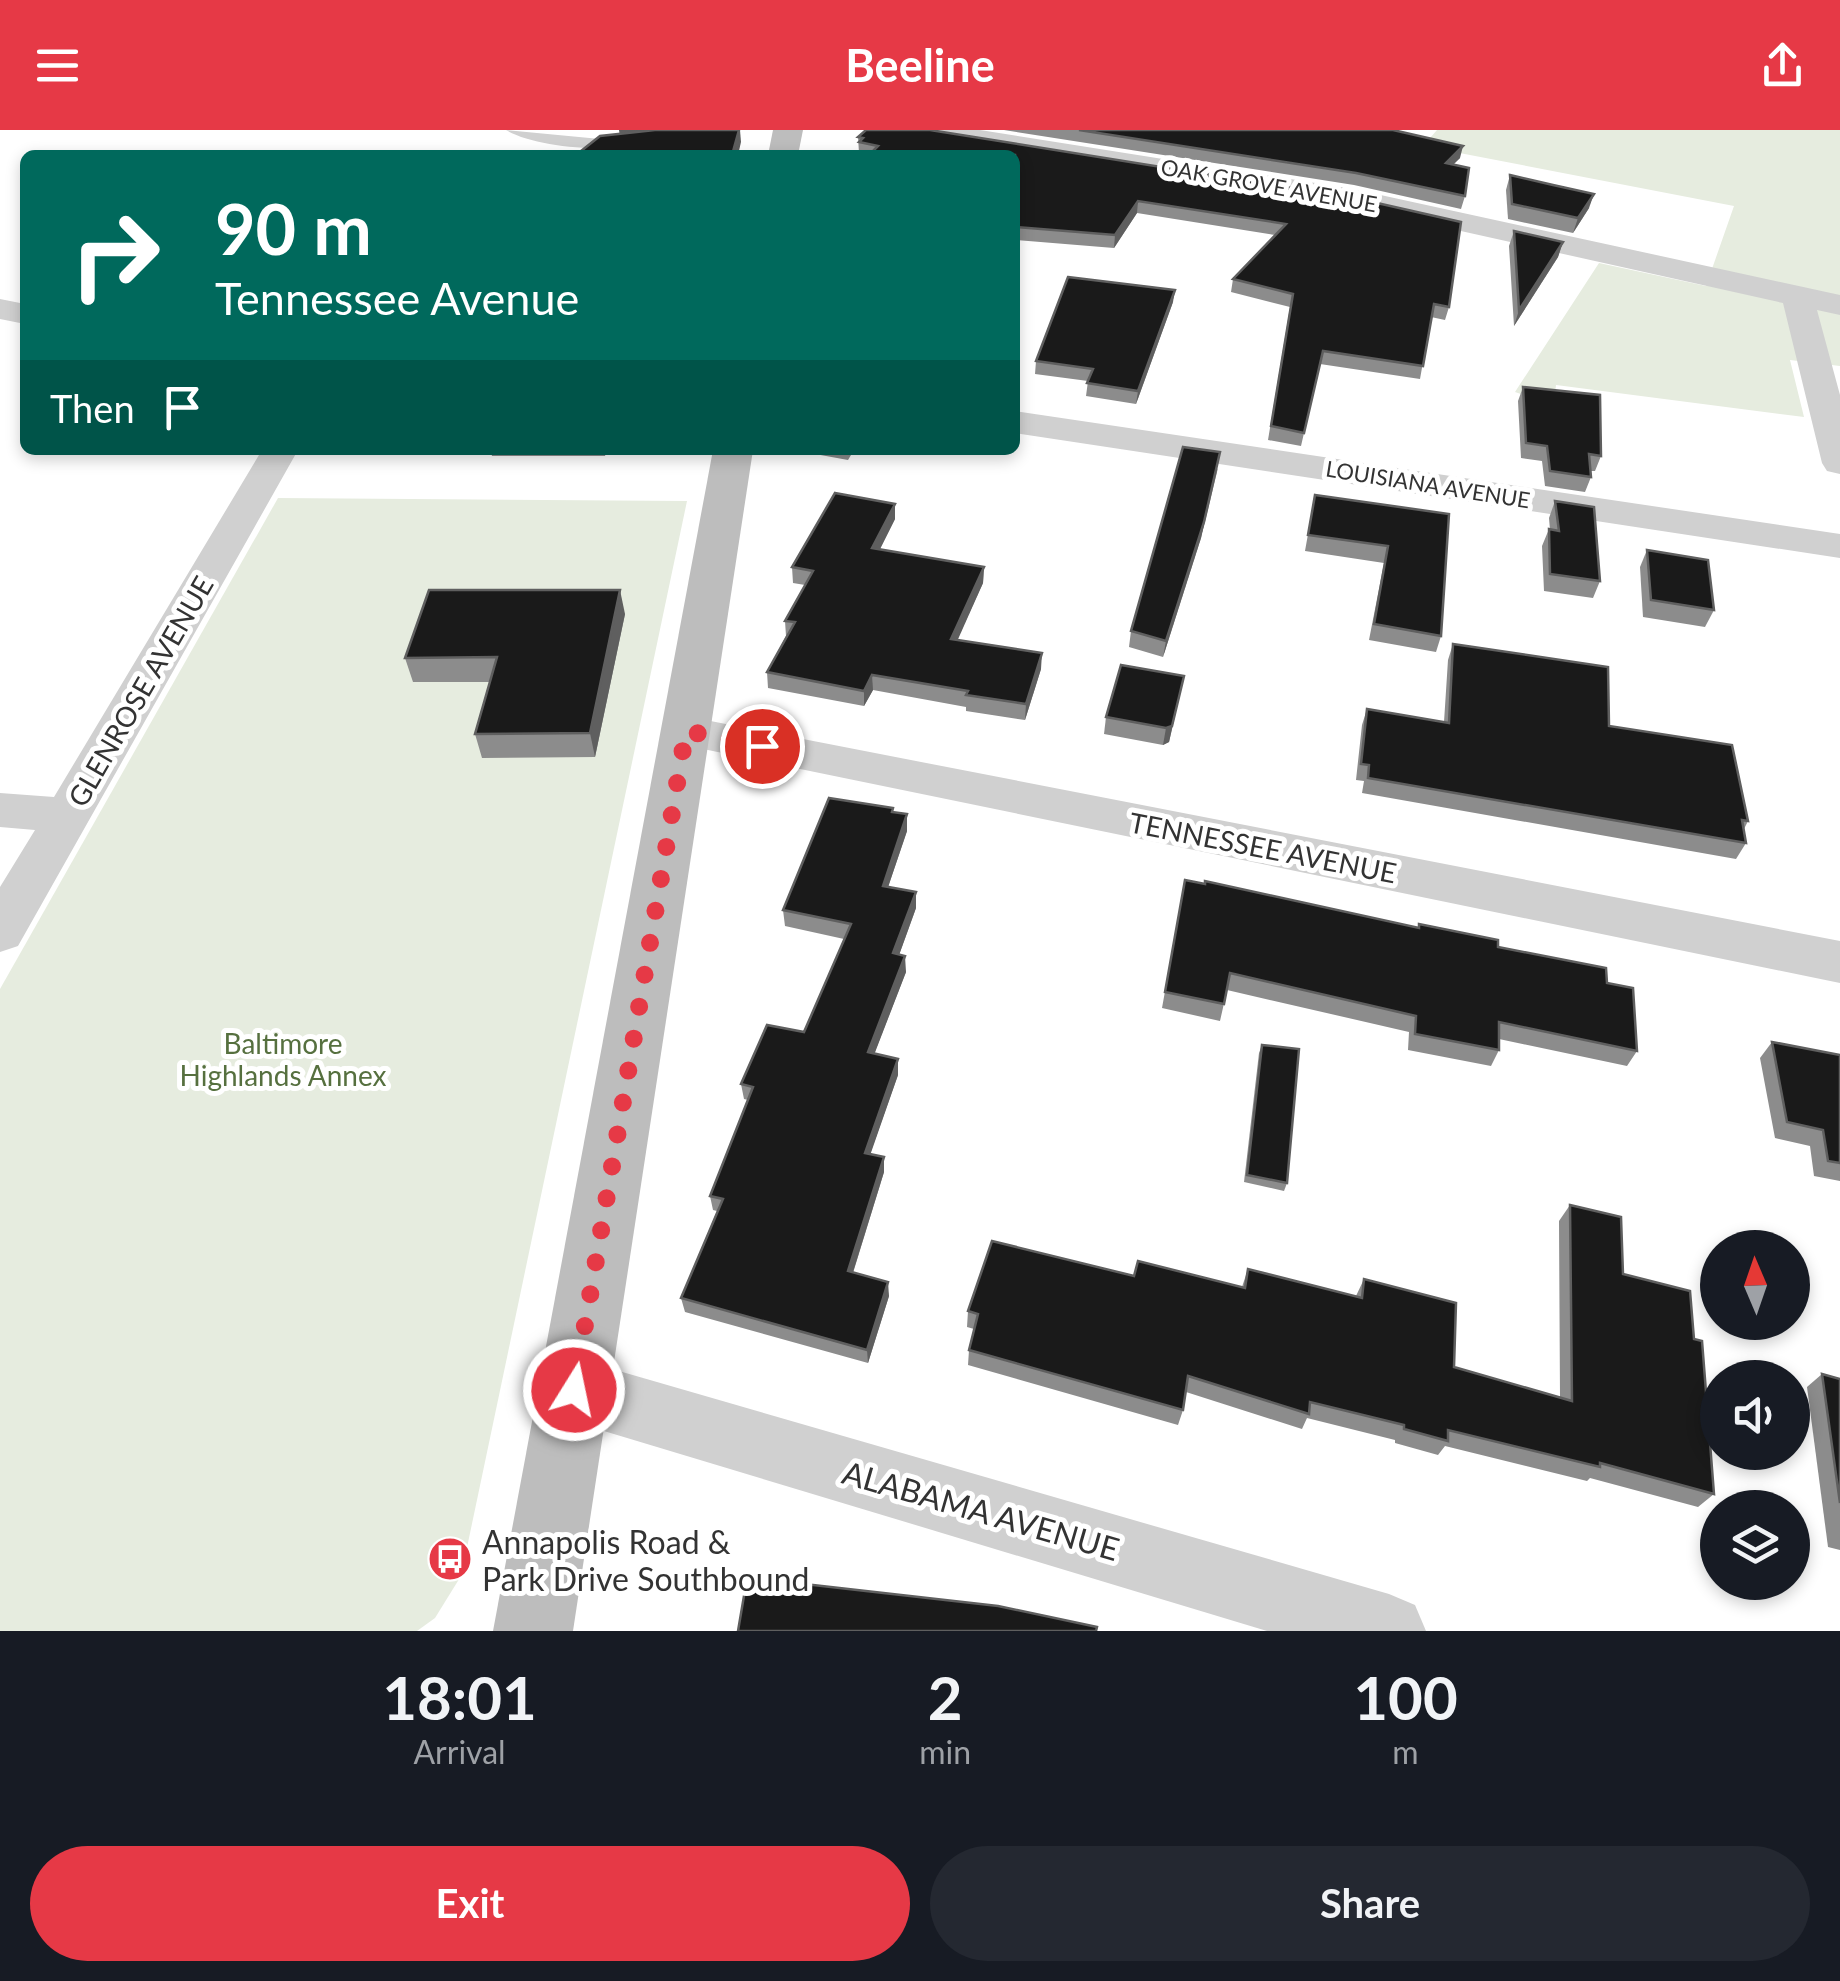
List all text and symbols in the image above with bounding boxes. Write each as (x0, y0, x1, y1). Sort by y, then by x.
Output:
icon: menu (30, 38, 85, 93)
text: Beeline (845, 38, 995, 92)
icon: share (1755, 38, 1810, 93)
street label: OAK GROVE AVENUE (1159, 153, 1379, 217)
text: 90 m (215, 186, 372, 270)
icon: right (50, 190, 180, 320)
text: Tennessee Avenue (215, 271, 579, 325)
icon: arrive (155, 380, 210, 435)
text: Then (50, 385, 135, 431)
street label: LOUISIANA AVENUE (1324, 455, 1532, 513)
street label: GLENROSE AVENUE (60, 570, 220, 812)
pin (720, 704, 805, 789)
icon: arrive (735, 719, 790, 774)
street label: TENNESSEE AVENUE (1127, 804, 1399, 890)
park label: Baltimore Highlands Annex (180, 1026, 387, 1092)
north arrow (1700, 1230, 1810, 1340)
map controls (1700, 1230, 1810, 1600)
position arrow (522, 1338, 626, 1442)
button: sound (1700, 1360, 1810, 1470)
street label: ALABAMA AVENUE (838, 1452, 1124, 1568)
button: layers (1700, 1490, 1810, 1600)
place label: Annapolis Road & Park Drive Southbound (482, 1522, 809, 1598)
bus stop icon: Annapolis Road & Park Drive Southbound (427, 1536, 473, 1582)
text: 18:01 (382, 1661, 537, 1733)
text: 2 (928, 1661, 963, 1733)
text: 100 (1353, 1661, 1458, 1733)
text: Arrival (413, 1732, 506, 1771)
text: min (919, 1732, 971, 1771)
text: m (1392, 1732, 1419, 1771)
button: Exit (30, 1846, 910, 1961)
button: Share (930, 1846, 1810, 1961)

